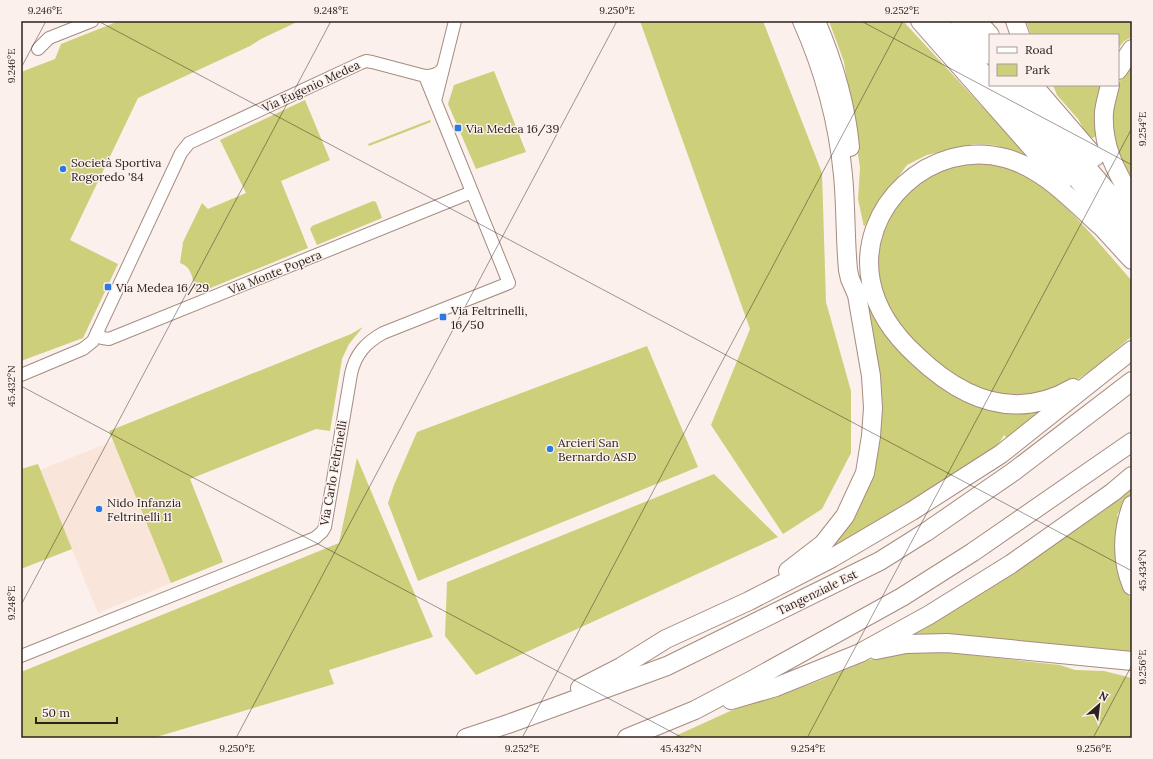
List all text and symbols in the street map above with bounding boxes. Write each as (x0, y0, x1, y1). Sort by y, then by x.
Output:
text: 9.246°E (28, 4, 62, 17)
text: 9.248°E (314, 4, 348, 17)
text: 9.250°E (599, 4, 635, 17)
text: 9.252°E (885, 4, 919, 17)
legend (989, 34, 1119, 86)
text: Road (1025, 42, 1053, 57)
text: 9.246°E (5, 49, 18, 83)
street label: Via Eugenio Medea (259, 57, 362, 116)
text: Park (1025, 62, 1051, 77)
text: 9.254°E (1136, 112, 1149, 146)
place label: Via Medea 16/39 (465, 121, 560, 137)
marker: Via Medea 16/39 (453, 123, 463, 133)
place label: Società Sportiva Rogoredo '84 (71, 155, 161, 184)
marker: Società Sportiva Rogoredo '84 (58, 164, 68, 174)
street label: Via Monte Popera (225, 247, 324, 298)
place label: Via Medea 16/29 (115, 280, 209, 296)
marker: Via Medea 16/29 (103, 282, 113, 292)
place label: Via Feltrinelli, 16/50 (450, 303, 527, 333)
marker: Via Feltrinelli, 16/50 (438, 312, 448, 322)
text: 45.432°N (5, 365, 18, 407)
street label: Via Carlo Feltrinelli (316, 419, 350, 528)
place label: Arcieri San Bernardo ASD (557, 435, 636, 464)
marker: Arcieri San Bernardo ASD (545, 444, 555, 454)
place label: Nido Infanzia Feltrinelli 11 (107, 495, 181, 524)
marker: Nido Infanzia Feltrinelli 11 (94, 504, 104, 514)
text: 45.434°N (1136, 549, 1149, 591)
street label: Tangenziale Est (774, 566, 860, 618)
text: 9.248°E (5, 586, 18, 620)
text: 9.256°E (1136, 650, 1149, 684)
north arrow (1079, 685, 1119, 725)
text: N (1097, 688, 1111, 705)
scale bar (36, 699, 117, 725)
text: 50 m (42, 705, 70, 720)
text: 9.250°E (219, 742, 255, 755)
text: 9.252°E (505, 742, 539, 755)
text: 45.432°N (660, 742, 702, 755)
text: 9.254°E (791, 742, 825, 755)
text: 9.256°E (1077, 742, 1111, 755)

